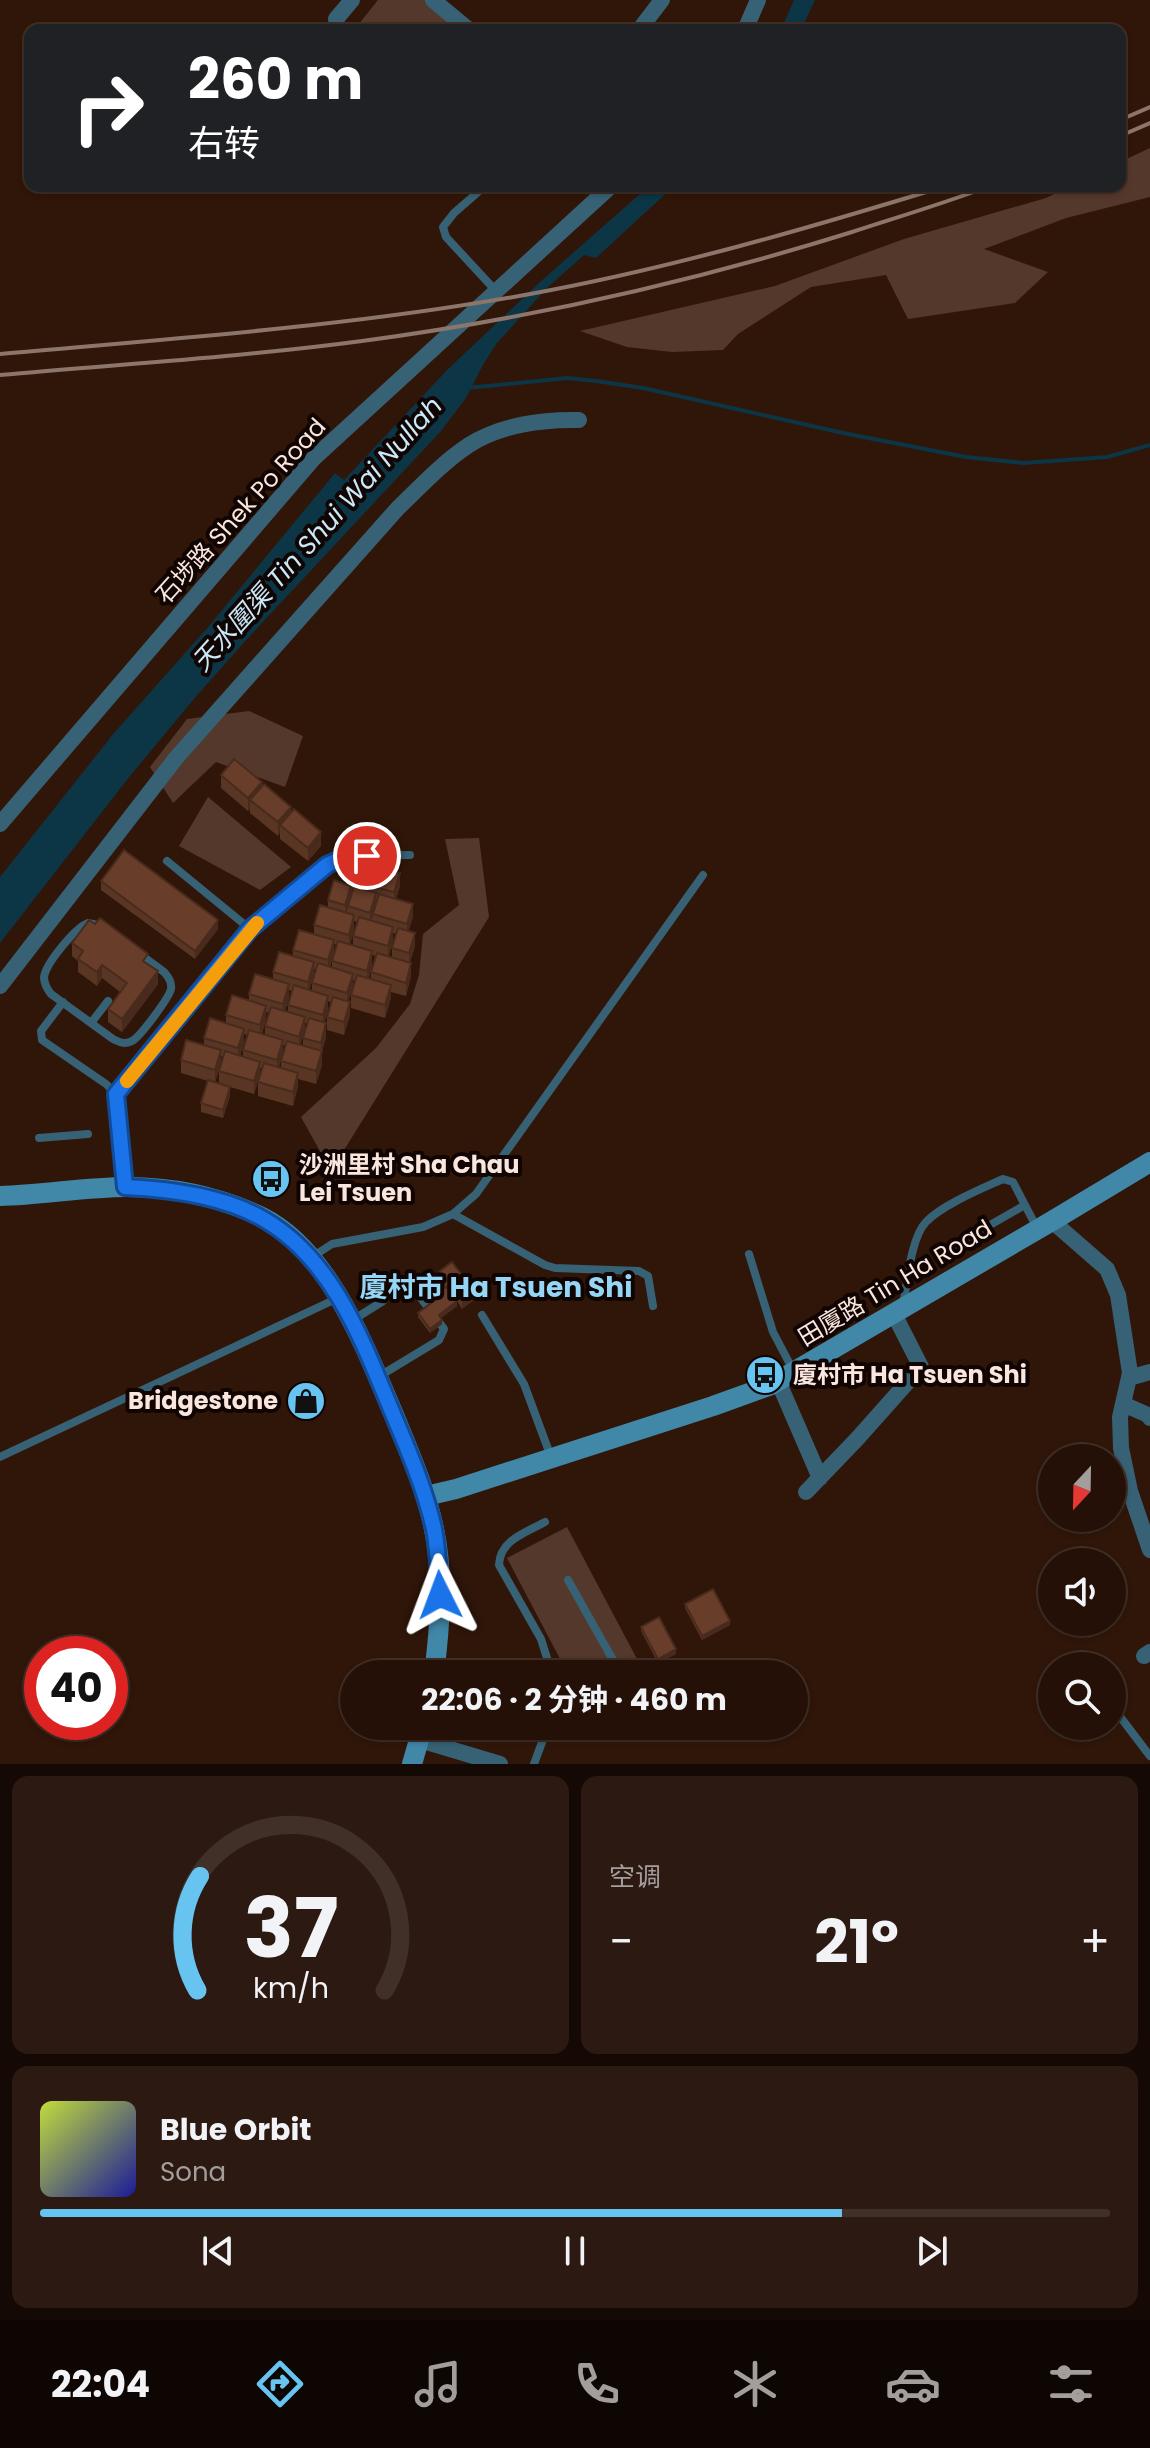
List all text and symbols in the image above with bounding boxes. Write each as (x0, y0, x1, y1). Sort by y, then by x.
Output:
text: 260 m (188, 40, 363, 119)
icon: right (56, 56, 160, 160)
text: 右转 (188, 118, 260, 169)
water label: 天水圍渠 Tin Shui Wai Nullah (184, 389, 450, 679)
street label: 石埗路 Shek Po Road (148, 411, 333, 611)
pin (333, 822, 401, 890)
icon: arrive (345, 834, 389, 878)
place label: 沙洲里村 Sha Chau Lei Tsuen (299, 1148, 519, 1209)
bus stop icon: 沙洲里村 Sha Chau Lei Tsuen (250, 1158, 292, 1200)
street label: 田廈路 Tin Ha Road (792, 1212, 998, 1354)
district label: 廈村市 Ha Tsuen Shi (360, 1268, 632, 1307)
bus stop icon: 廈村市 Ha Tsuen Shi (744, 1354, 786, 1396)
place label: 廈村市 Ha Tsuen Shi (793, 1358, 1027, 1391)
shop icon: Bridgestone (285, 1380, 327, 1422)
place label: Bridgestone (128, 1384, 278, 1417)
north arrow (1038, 1444, 1126, 1532)
map controls (1038, 1444, 1126, 1740)
button: sound (1038, 1548, 1126, 1636)
position arrow (398, 1553, 482, 1637)
speed limit sign: 40 (24, 1636, 128, 1740)
button: search (1038, 1652, 1126, 1740)
text: 22:06 · 2 分钟 · 460 m (421, 1678, 727, 1721)
text: 空调 (609, 1859, 661, 1895)
text: 37 (243, 1870, 338, 1986)
text: 21° (814, 1900, 899, 1984)
text: − (609, 1911, 633, 1972)
text: + (1080, 1911, 1110, 1972)
text: km/h (252, 1968, 329, 2008)
text: Blue Orbit (160, 2108, 312, 2151)
text: Sona (160, 2154, 226, 2190)
icon: previous (196, 2229, 240, 2273)
icon: pause (553, 2229, 597, 2273)
icon: next (910, 2229, 954, 2273)
icon: directions (252, 2356, 308, 2412)
icon: music (410, 2356, 466, 2412)
icon: phone (569, 2356, 625, 2412)
icon: climate (727, 2356, 783, 2412)
icon: car (885, 2356, 941, 2412)
icon: filters (1043, 2356, 1099, 2412)
text: 22:04 (51, 2359, 150, 2410)

